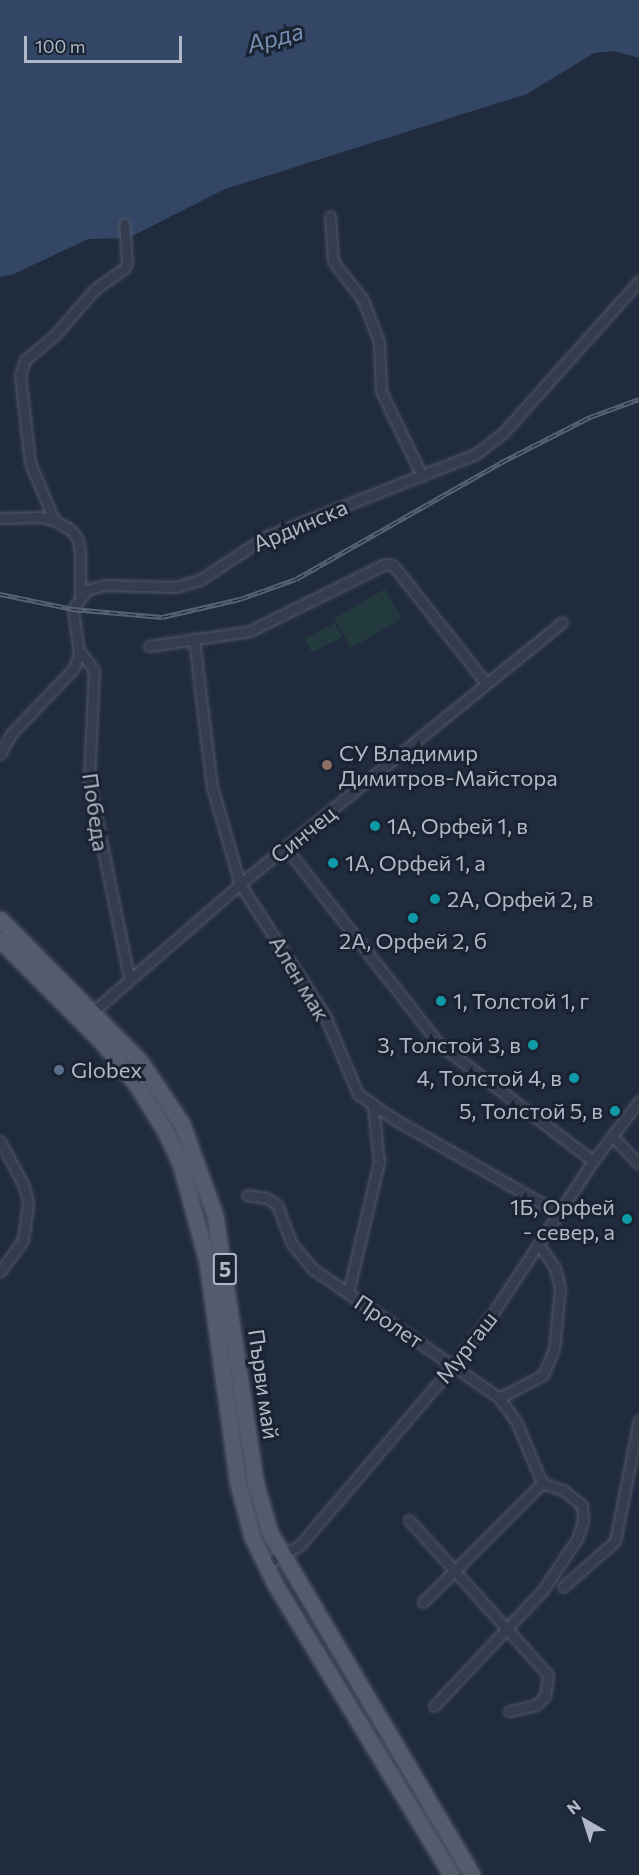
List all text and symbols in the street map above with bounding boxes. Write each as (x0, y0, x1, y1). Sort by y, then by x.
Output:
water label: Арда (244, 16, 306, 58)
scale bar (27, 24, 184, 62)
text: 100 m (35, 35, 85, 57)
street label: Ардинска (249, 493, 351, 557)
place label: СУ Владимир Димитров-Майстора (339, 739, 558, 790)
marker: СУ Владимир Димитров-Майстора (320, 758, 334, 772)
street label: Победа (77, 771, 115, 853)
street label: Синчец (265, 800, 341, 868)
place label: 1А, Орфей 1, в (387, 813, 528, 839)
marker: 1А, Орфей 1, в (368, 819, 382, 833)
place label: 1А, Орфей 1, а (345, 850, 486, 876)
marker: 1А, Орфей 1, а (326, 856, 340, 870)
place label: 2А, Орфей 2, в (447, 886, 593, 912)
marker: 2А, Орфей 2, в (428, 892, 442, 906)
marker: 2А, Орфей 2, б (406, 911, 420, 925)
place label: 2А, Орфей 2, б (339, 928, 487, 954)
street label: Ален мак (264, 930, 336, 1026)
place label: 1, Толстой 1, г (453, 988, 589, 1014)
marker: 1, Толстой 1, г (434, 994, 448, 1008)
place label: 3, Толстой 3, в (377, 1032, 521, 1058)
marker: 3, Толстой 3, в (526, 1038, 540, 1052)
place label: Globex (71, 1057, 142, 1083)
marker: Globex (52, 1063, 66, 1077)
place label: 4, Толстой 4, в (417, 1065, 562, 1091)
marker: 4, Толстой 4, в (567, 1071, 581, 1085)
place label: 5, Толстой 5, в (459, 1098, 603, 1124)
marker: 5, Толстой 5, в (608, 1104, 622, 1118)
place label: 1Б, Орфей - север, а (510, 1193, 615, 1244)
marker: 1Б, Орфей - север, а (620, 1212, 634, 1226)
road number: 5 (212, 1251, 238, 1287)
street label: Пролет (350, 1289, 428, 1353)
street label: Мургаш (430, 1306, 502, 1388)
street label: Първи май (243, 1327, 285, 1441)
north arrow (555, 1791, 615, 1851)
text: N (563, 1795, 584, 1818)

